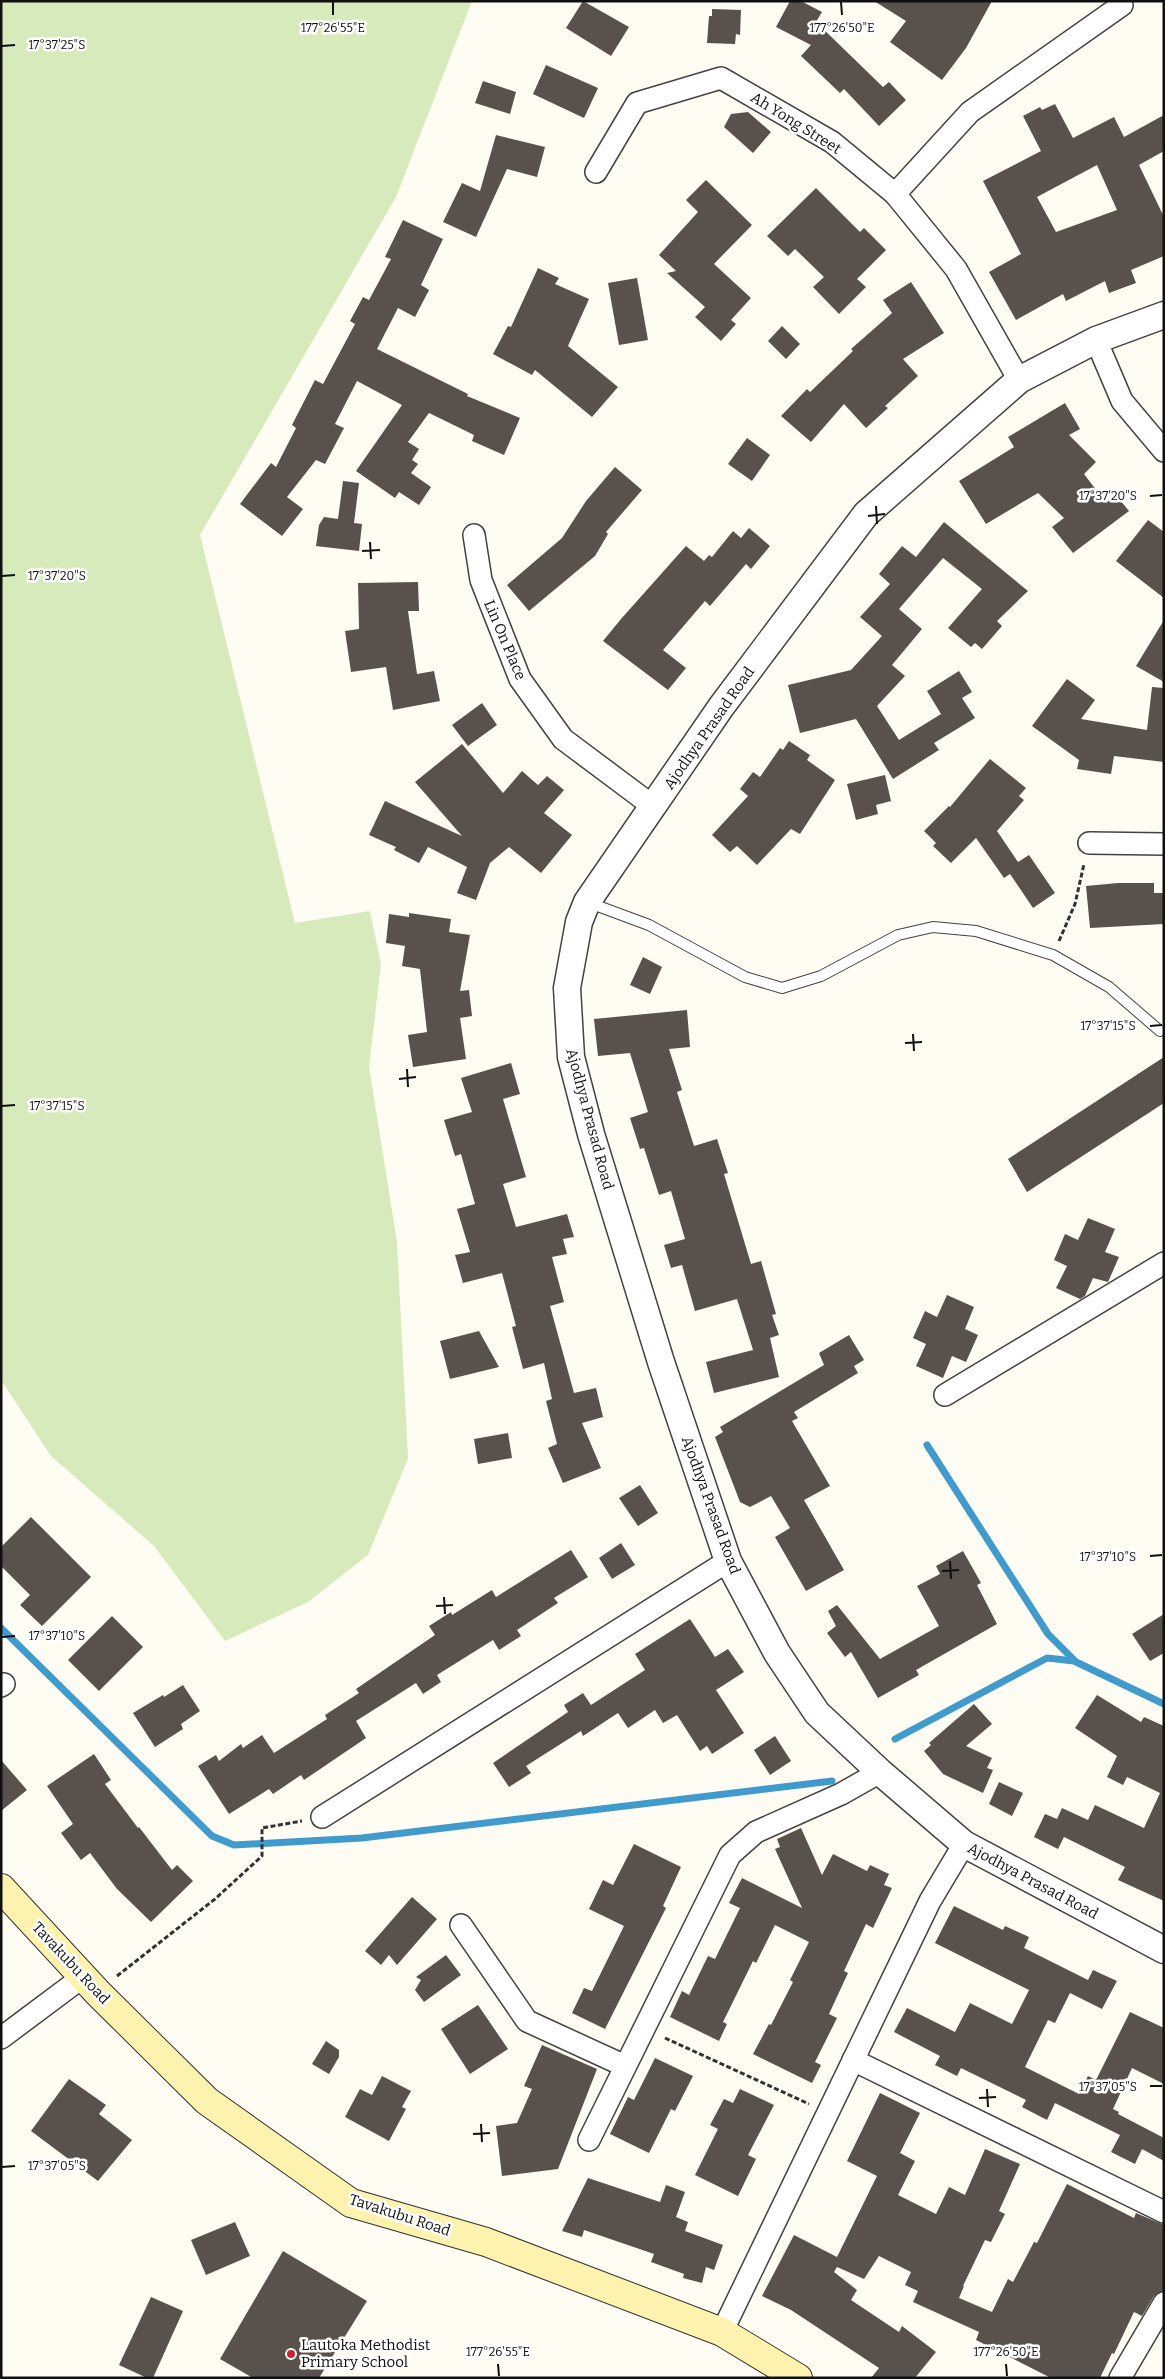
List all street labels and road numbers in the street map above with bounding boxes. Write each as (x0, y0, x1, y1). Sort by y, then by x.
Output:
street label: Ah Yong Street (748, 88, 845, 158)
street label: Lin On Place (480, 597, 530, 683)
street label: Ajodhya Prasad Road (660, 663, 758, 793)
street label: Ajodhya Prasad Road (562, 1046, 618, 1192)
street label: Ajodhya Prasad Road (678, 1434, 744, 1576)
street label: Ajodhya Prasad Road (965, 1839, 1101, 1923)
street label: Tavakubu Road (28, 1918, 114, 2008)
street label: Tavakubu Road (347, 2190, 453, 2240)

